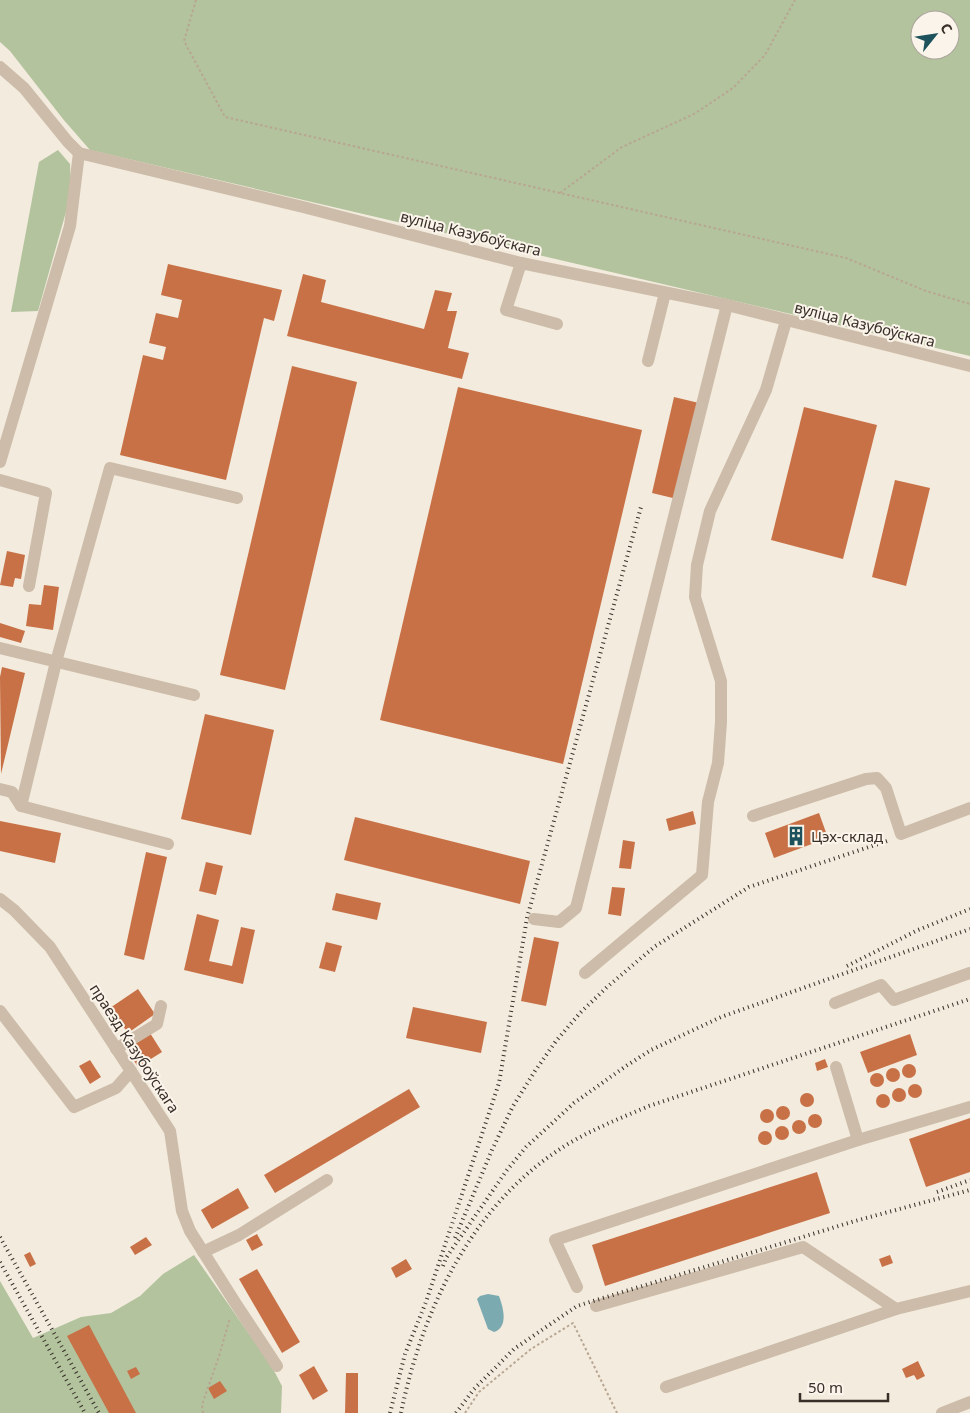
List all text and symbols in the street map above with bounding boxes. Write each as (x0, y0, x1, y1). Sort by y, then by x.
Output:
north arrow (910, 10, 960, 60)
text: С (936, 20, 957, 37)
street label: вуліца Казубоўскага (398, 206, 544, 260)
street label: вуліца Казубоўскага (792, 297, 938, 351)
building icon: Цэх-склад (785, 825, 807, 847)
place label: Цэх-склад (811, 826, 883, 846)
street label: праезд Казубоўскага (86, 979, 184, 1117)
scale bar (800, 1370, 888, 1402)
text: 50 m (808, 1377, 843, 1397)

